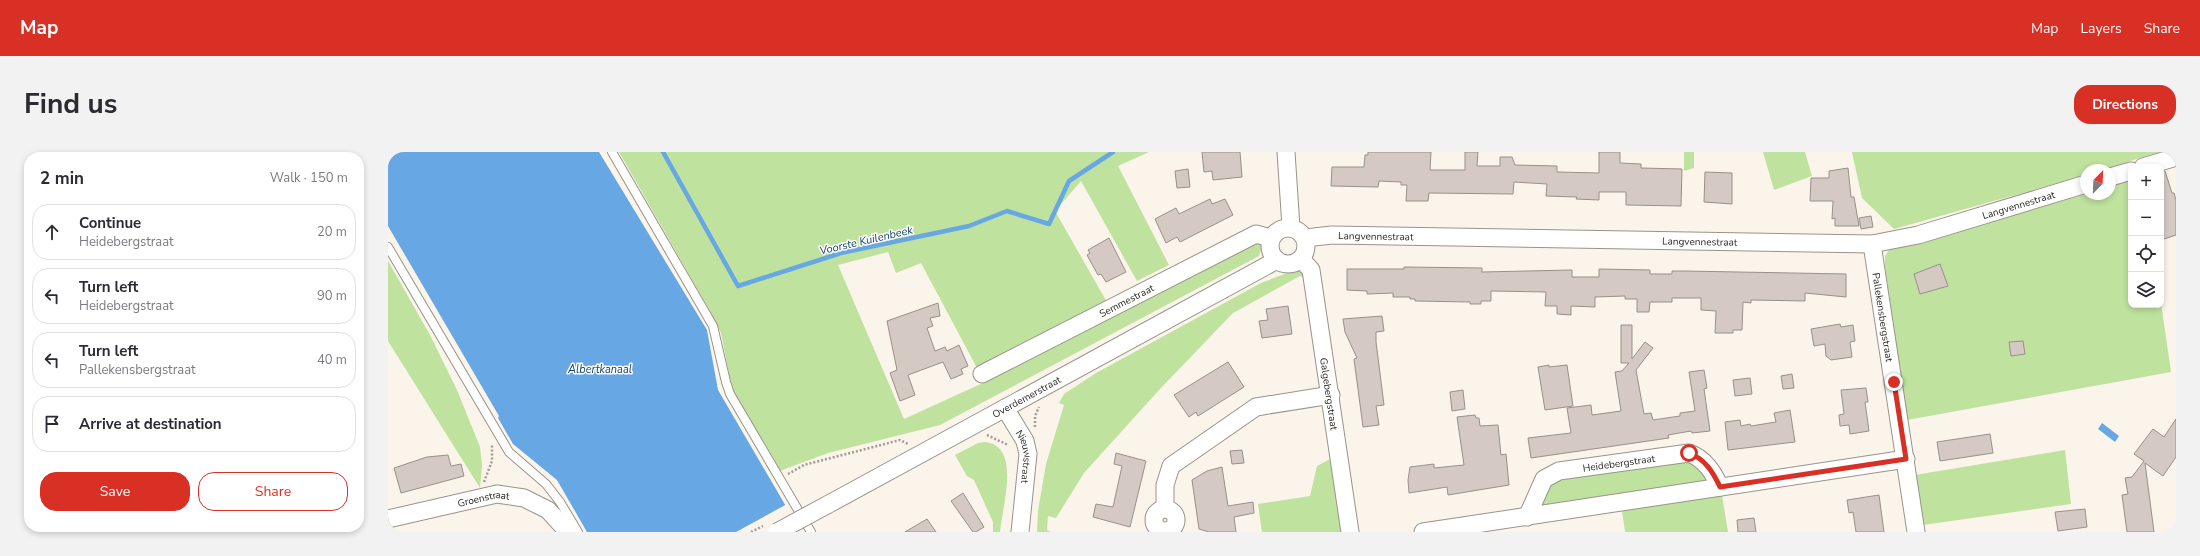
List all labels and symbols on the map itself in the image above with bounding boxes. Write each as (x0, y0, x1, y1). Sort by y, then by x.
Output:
north arrow (2080, 164, 2116, 200)
street label: Langvennestraat (1981, 188, 2057, 223)
water label: Voorste Kuilenbeek (818, 222, 915, 258)
street label: Langvennestraat (1338, 229, 1414, 244)
street label: Langvennestraat (1662, 235, 1738, 250)
street label: Pallekensbergstraat (1868, 272, 1896, 363)
street label: Semmestraat (1097, 281, 1157, 321)
street label: Galgebergstraat (1316, 357, 1341, 432)
water label: Albertkanaal (567, 362, 632, 377)
street label: Overdemerstraat (990, 373, 1064, 422)
route end (1885, 373, 1903, 391)
street label: Nieuwstraat (1012, 428, 1035, 484)
route start (1680, 444, 1698, 462)
street label: Heidebergstraat (1582, 452, 1657, 476)
street label: Groenstraat (456, 488, 511, 511)

